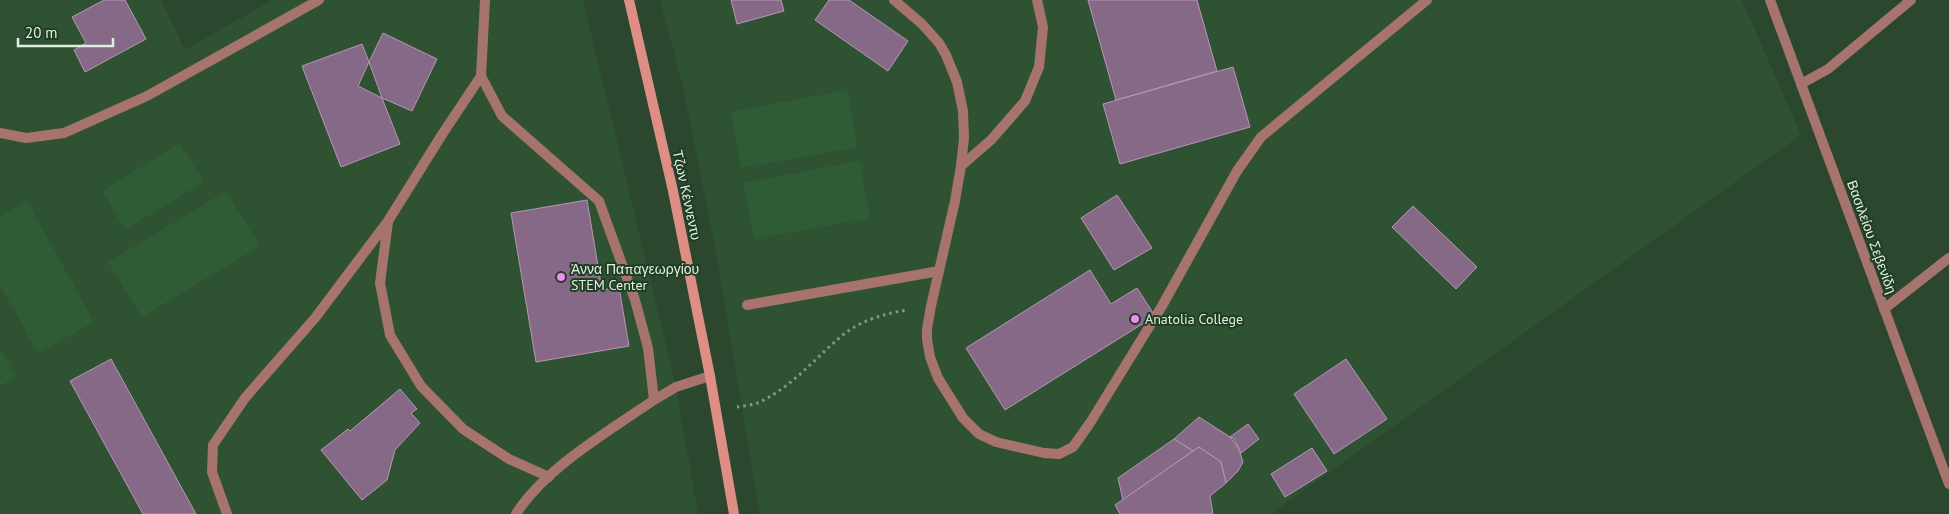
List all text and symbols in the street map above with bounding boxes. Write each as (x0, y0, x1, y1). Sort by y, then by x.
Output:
scale bar (18, 15, 112, 47)
text: 20 m (25, 23, 58, 42)
street label: Τζων Κέννεντυ (669, 148, 705, 242)
street label: Βασιλείου Σεβενίδη (1843, 178, 1901, 296)
place label: Άννα Παπαγεωργίου STEM Center (571, 260, 699, 294)
marker: Άννα Παπαγεωργίου STEM Center (555, 271, 567, 283)
place label: Anatolia College (1145, 310, 1243, 328)
marker: Anatolia College (1129, 313, 1141, 325)

